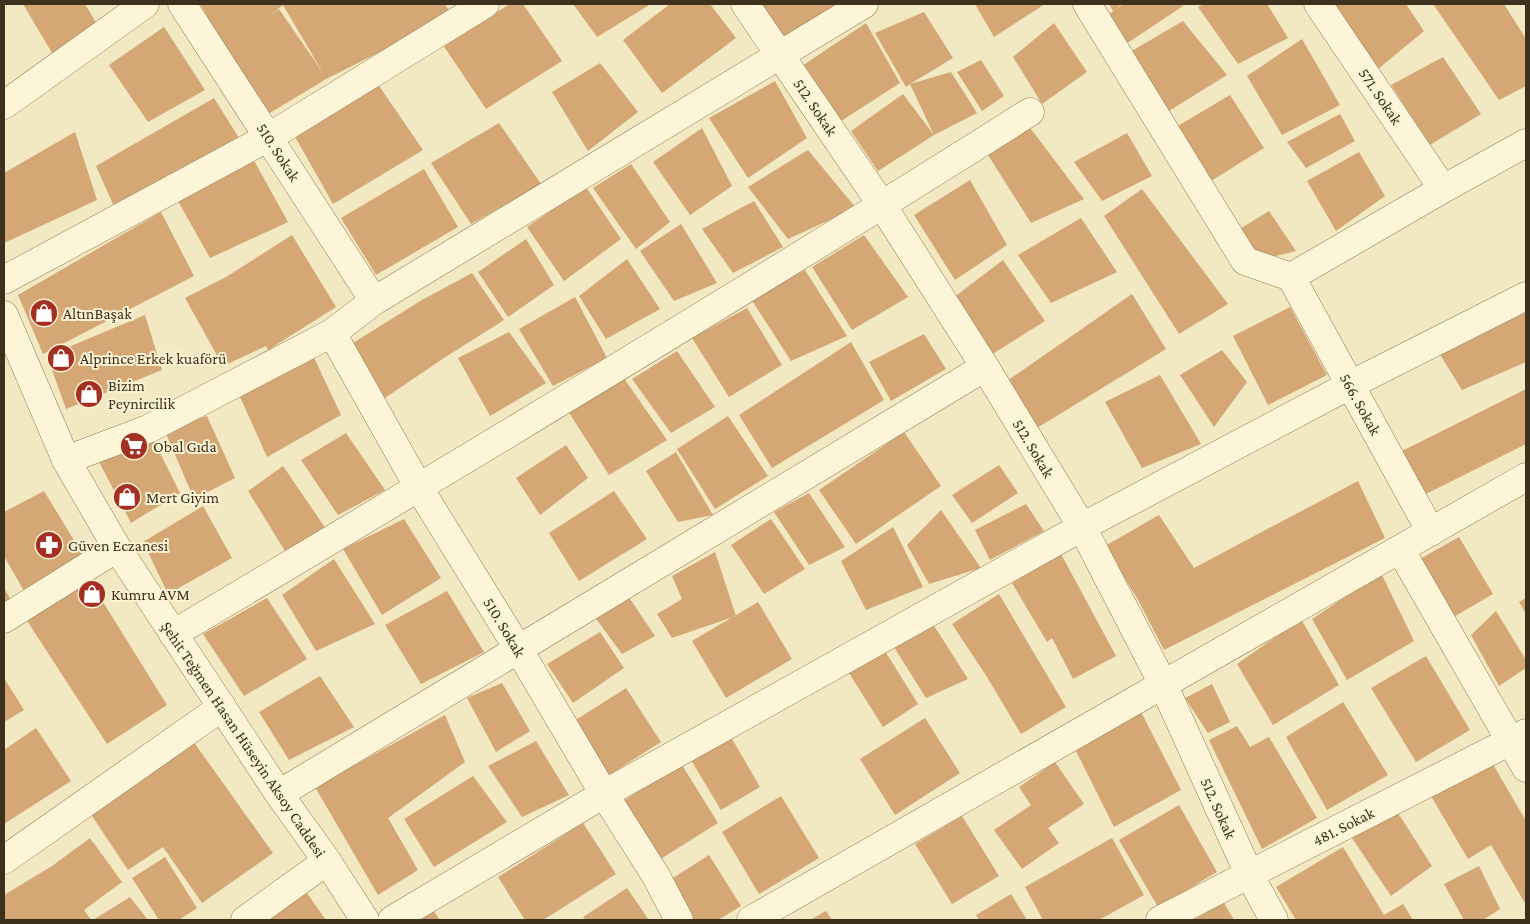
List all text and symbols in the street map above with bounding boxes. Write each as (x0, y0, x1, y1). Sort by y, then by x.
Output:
street label: 571. Sokak (1356, 65, 1406, 128)
street label: 512. Sokak (790, 76, 841, 139)
street label: 510. Sokak (253, 120, 304, 185)
shop icon: AltınBaşak (29, 298, 59, 328)
place label: AltınBaşak (63, 305, 132, 323)
shop icon: Alprince Erkek kuaförü (46, 343, 76, 373)
place label: Alprince Erkek kuaförü (80, 350, 227, 368)
street label: 566. Sokak (1337, 370, 1385, 439)
place label: Bizim Peynircilik (108, 377, 175, 413)
shop icon: Bizim Peynircilik (74, 379, 104, 409)
street label: 512. Sokak (1010, 416, 1058, 481)
supermarket icon: Obal Gıda (119, 431, 149, 461)
place label: Obal Gıda (153, 438, 217, 455)
shop icon: Mert Giyim (112, 482, 142, 512)
place label: Mert Giyim (146, 489, 219, 507)
pharmacy icon: Güven Eczanesi (34, 530, 64, 560)
place label: Güven Eczanesi (68, 537, 168, 554)
shop icon: Kumru AVM (77, 579, 107, 609)
place label: Kumru AVM (111, 586, 190, 603)
street label: 510. Sokak (480, 595, 529, 660)
street label: Şehit Teğmen Hasan Hüseyin Aksoy Caddesi (157, 618, 329, 861)
street label: 512. Sokak (1198, 775, 1240, 842)
street label: 481. Sokak (1310, 804, 1377, 849)

